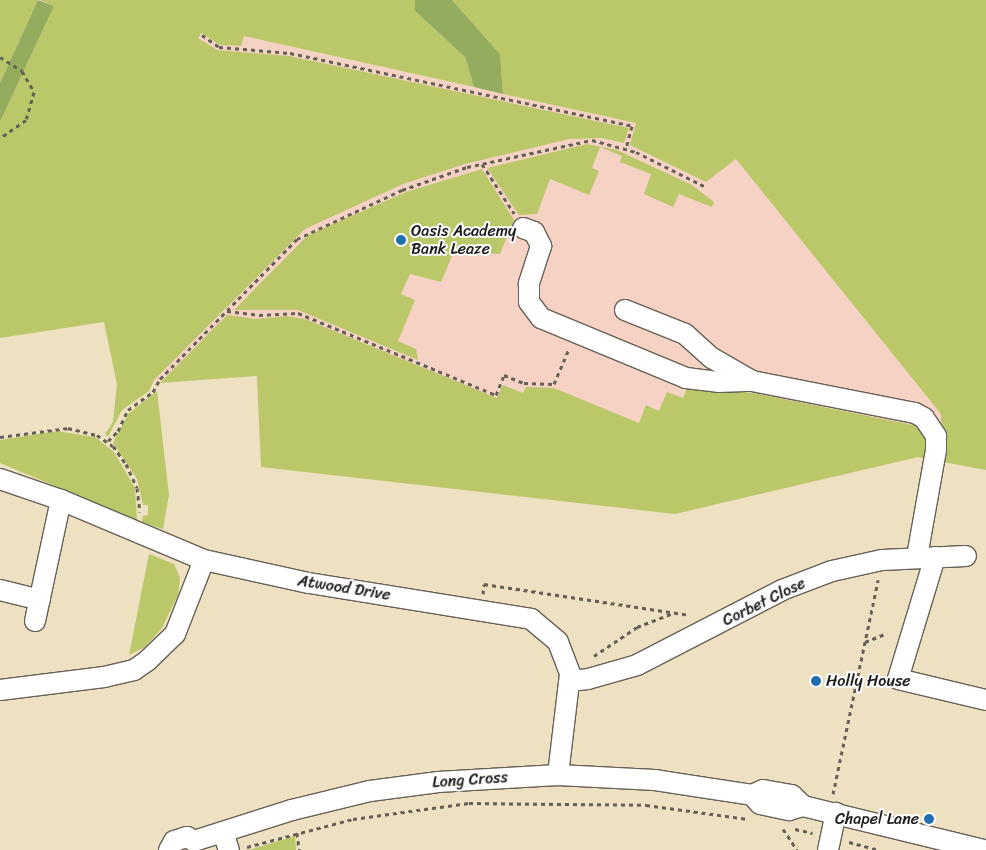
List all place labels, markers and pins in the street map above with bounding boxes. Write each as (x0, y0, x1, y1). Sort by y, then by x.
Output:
place label: Oasis Academy Bank Leaze (411, 221, 516, 259)
marker: Oasis Academy Bank Leaze (395, 234, 407, 246)
place label: Holly House (826, 671, 910, 691)
marker: Holly House (810, 675, 822, 687)
place label: Chapel Lane (835, 809, 919, 829)
marker: Chapel Lane (923, 813, 935, 825)

